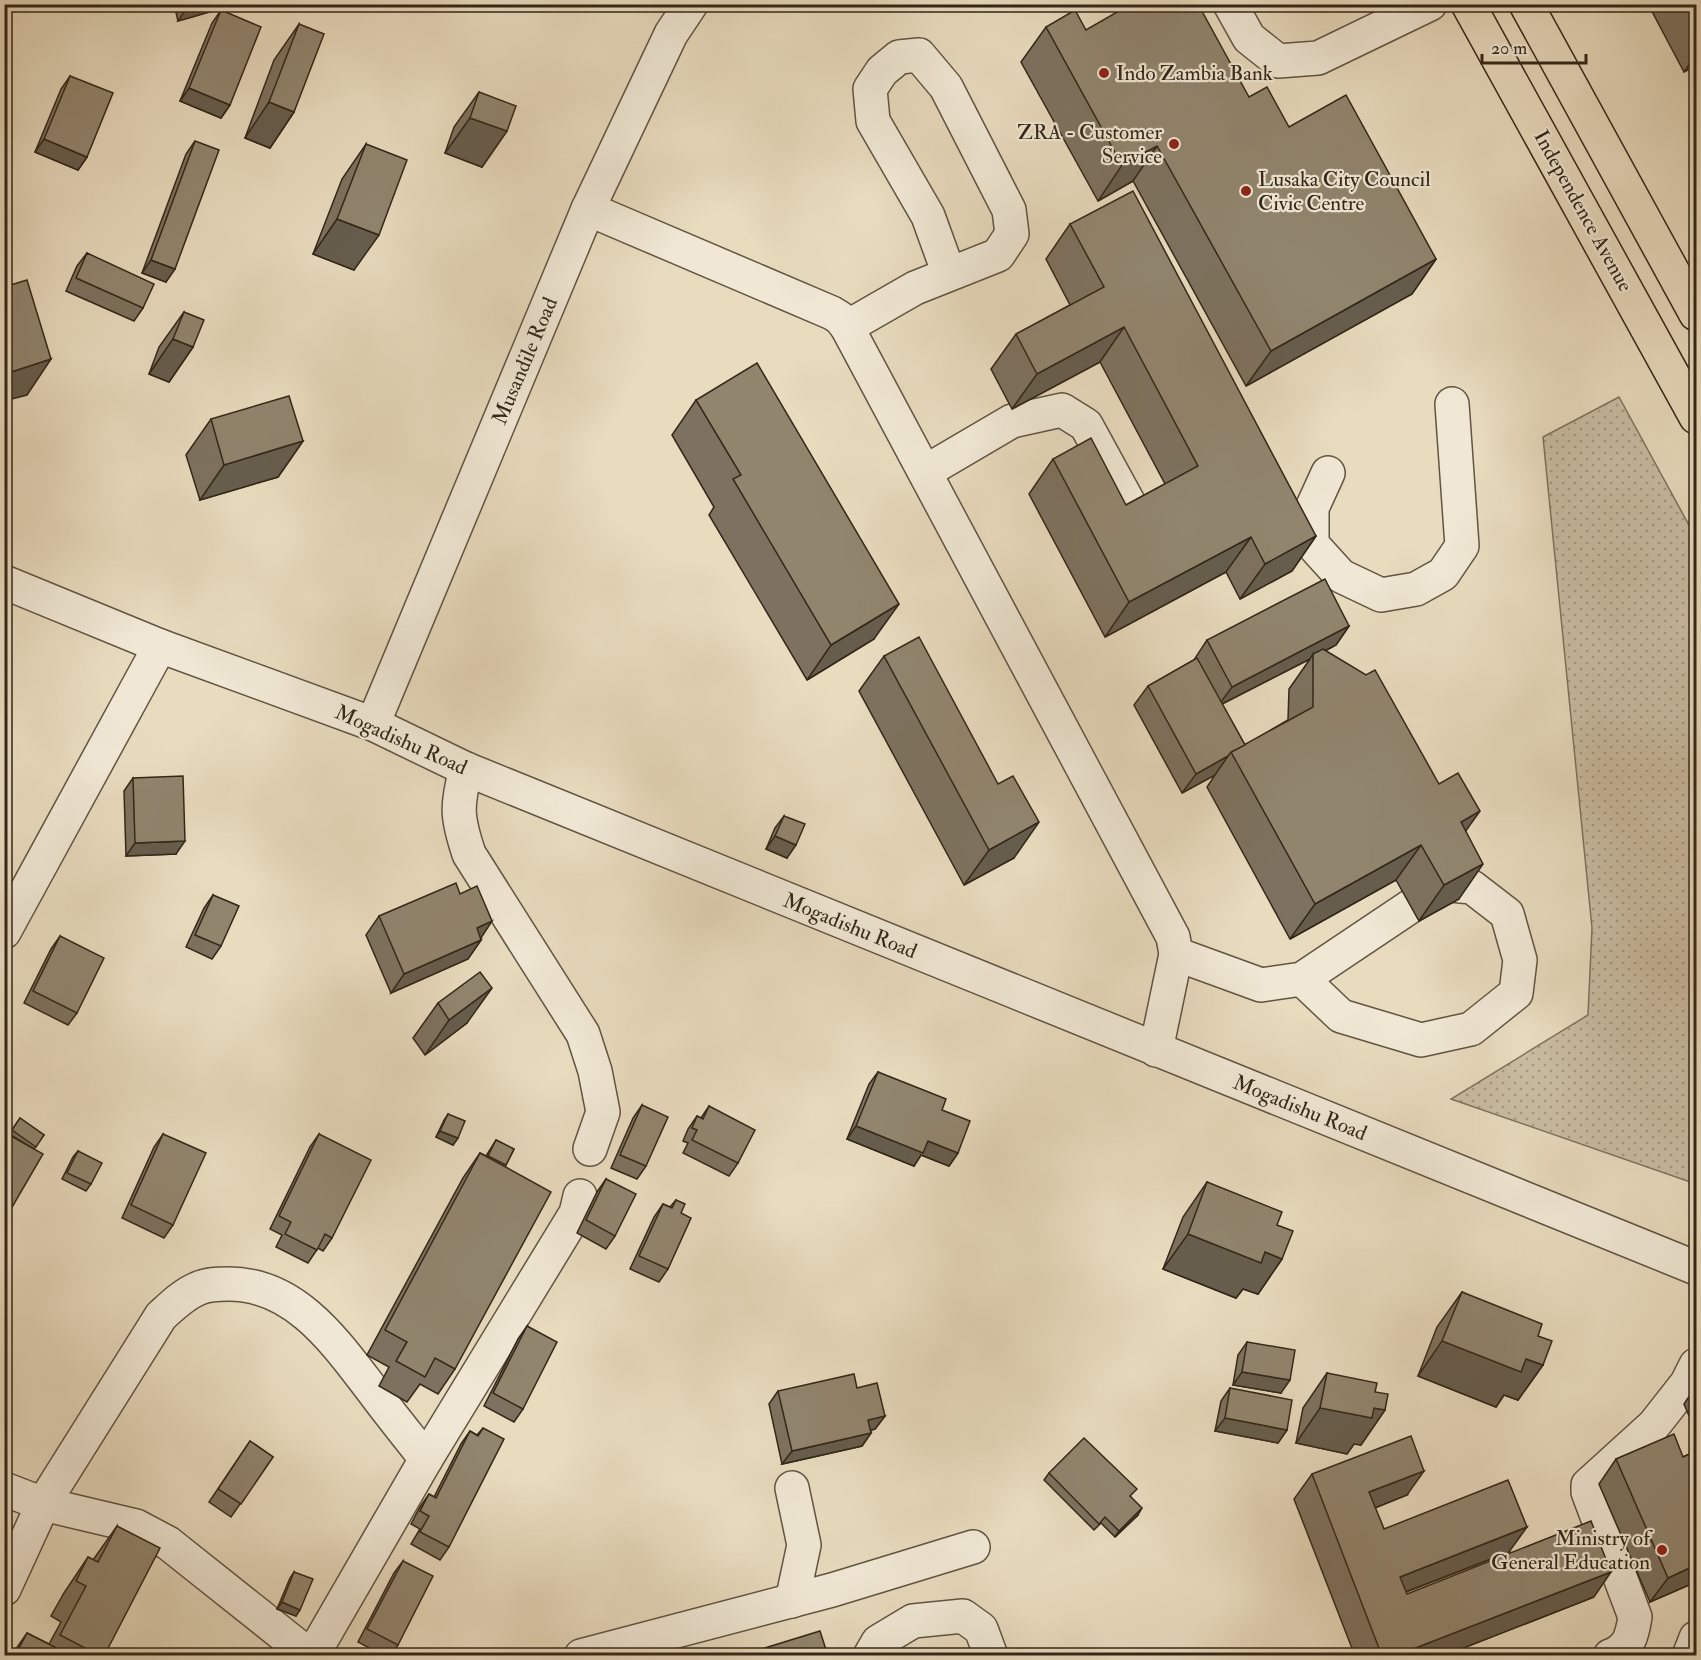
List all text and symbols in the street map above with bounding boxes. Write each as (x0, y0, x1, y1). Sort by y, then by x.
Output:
scale bar (1482, 27, 1586, 65)
text: 20 m (1491, 37, 1527, 60)
place label: Indo Zambia Bank (1116, 60, 1273, 87)
marker: Indo Zambia Bank (1097, 66, 1111, 80)
place label: ZRA - Customer Service (1017, 119, 1162, 170)
street label: Independence Avenue (1527, 125, 1639, 297)
marker: ZRA - Customer Service (1167, 137, 1181, 151)
place label: Lusaka City Council Civic Centre (1258, 166, 1431, 217)
marker: Lusaka City Council Civic Centre (1239, 184, 1253, 198)
street label: Musandile Road (486, 293, 564, 429)
street label: Mogadishu Road (331, 699, 472, 781)
street label: Mogadishu Road (779, 887, 922, 965)
street label: Mogadishu Road (1229, 1069, 1372, 1147)
place label: Ministry of General Education (1491, 1525, 1653, 1576)
marker: Ministry of General Education (1655, 1543, 1669, 1557)

